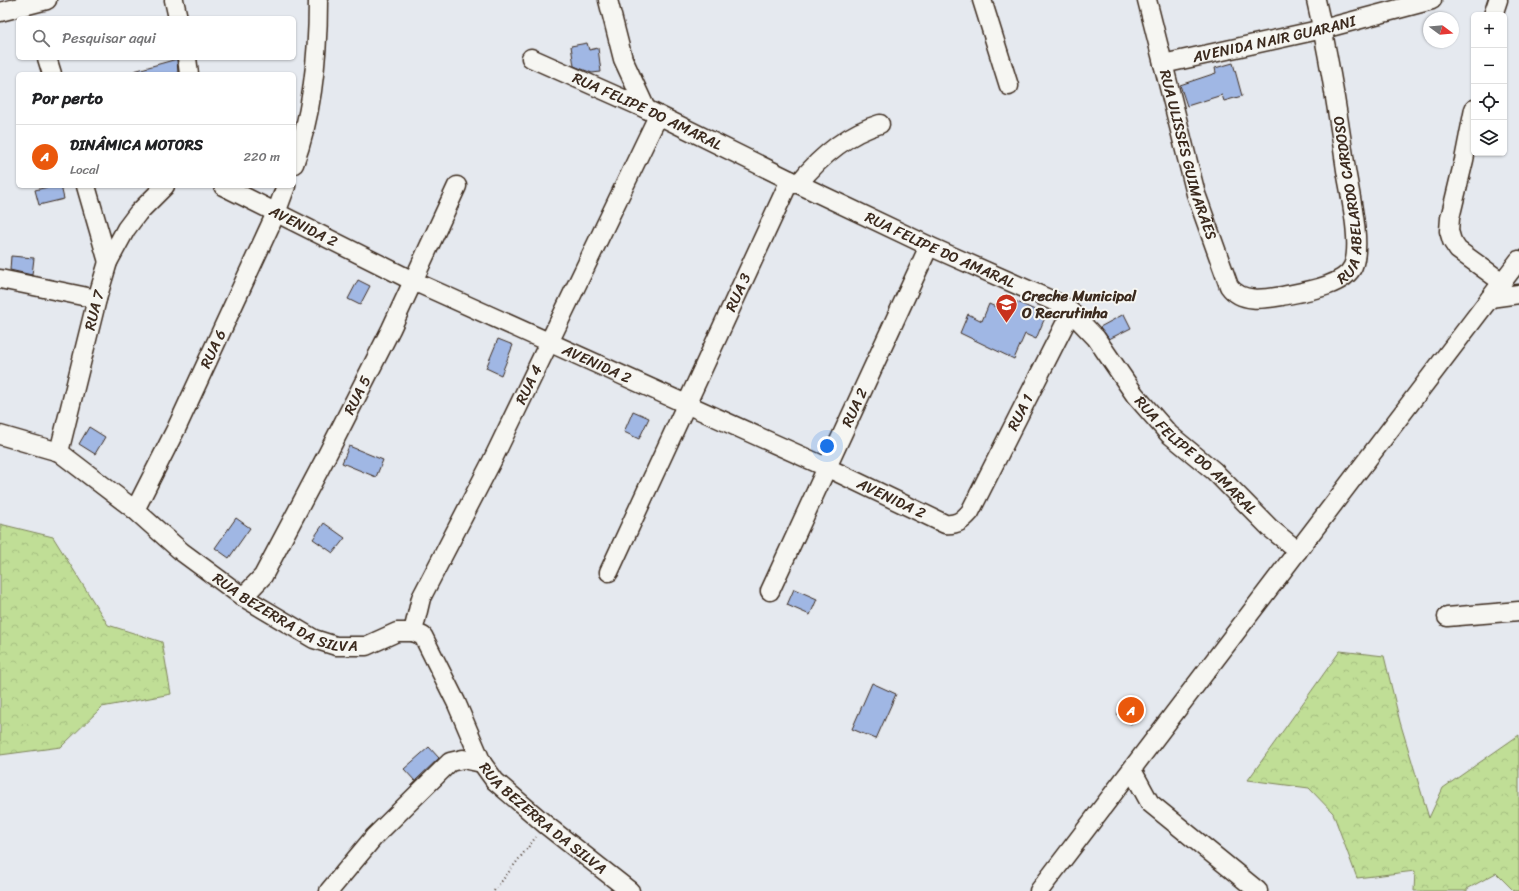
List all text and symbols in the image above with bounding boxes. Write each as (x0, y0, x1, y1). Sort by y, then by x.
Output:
street label: AVENIDA NAIR GUARANI (1189, 8, 1360, 70)
north arrow (1423, 12, 1459, 48)
map controls (1471, 12, 1507, 156)
button: + (1471, 12, 1507, 48)
search box (16, 16, 296, 60)
text: Pesquisar aqui (62, 25, 156, 51)
icon: search (30, 27, 52, 49)
button: − (1471, 48, 1507, 84)
street label: RUA FELIPE DO AMARAL (568, 65, 727, 158)
street label: RUA ULISSES GUIMARÃES (1152, 67, 1224, 243)
text: Por perto (32, 83, 103, 113)
button: locate (1471, 84, 1507, 120)
street label: RUA ABELARDO CARDOSO (1325, 114, 1369, 291)
button: layers (1471, 120, 1507, 156)
text: DINÂMICA MOTORS (70, 132, 203, 158)
text: A (41, 145, 49, 168)
text: 220 m (243, 145, 280, 168)
text: Local (70, 158, 99, 181)
street label: AVENIDA 2 (264, 198, 343, 255)
street label: RUA FELIPE DO AMARAL (860, 204, 1020, 296)
street label: RUA 3 (718, 269, 758, 316)
place label: Creche Municipal O Recrutinha (1021, 283, 1137, 326)
street label: RUA 7 (77, 286, 112, 333)
school or university icon: Creche Municipal O Recrutinha (994, 292, 1020, 325)
street label: RUA 6 (193, 325, 233, 373)
street label: AVENIDA 2 (557, 336, 636, 391)
street label: RUA 4 (508, 360, 549, 409)
street label: RUA 5 (336, 371, 378, 419)
street label: RUA 2 (834, 383, 875, 431)
street label: RUA 1 (1000, 389, 1041, 435)
street label: RUA FELIPE DO AMARAL (1128, 390, 1263, 521)
your location (817, 436, 837, 456)
street label: AVENIDA 2 (852, 470, 931, 526)
street label: RUA BEZERRA DA SILVA (207, 566, 358, 659)
pin: A (1118, 695, 1144, 725)
street label: RUA BEZERRA DA SILVA (472, 757, 613, 881)

